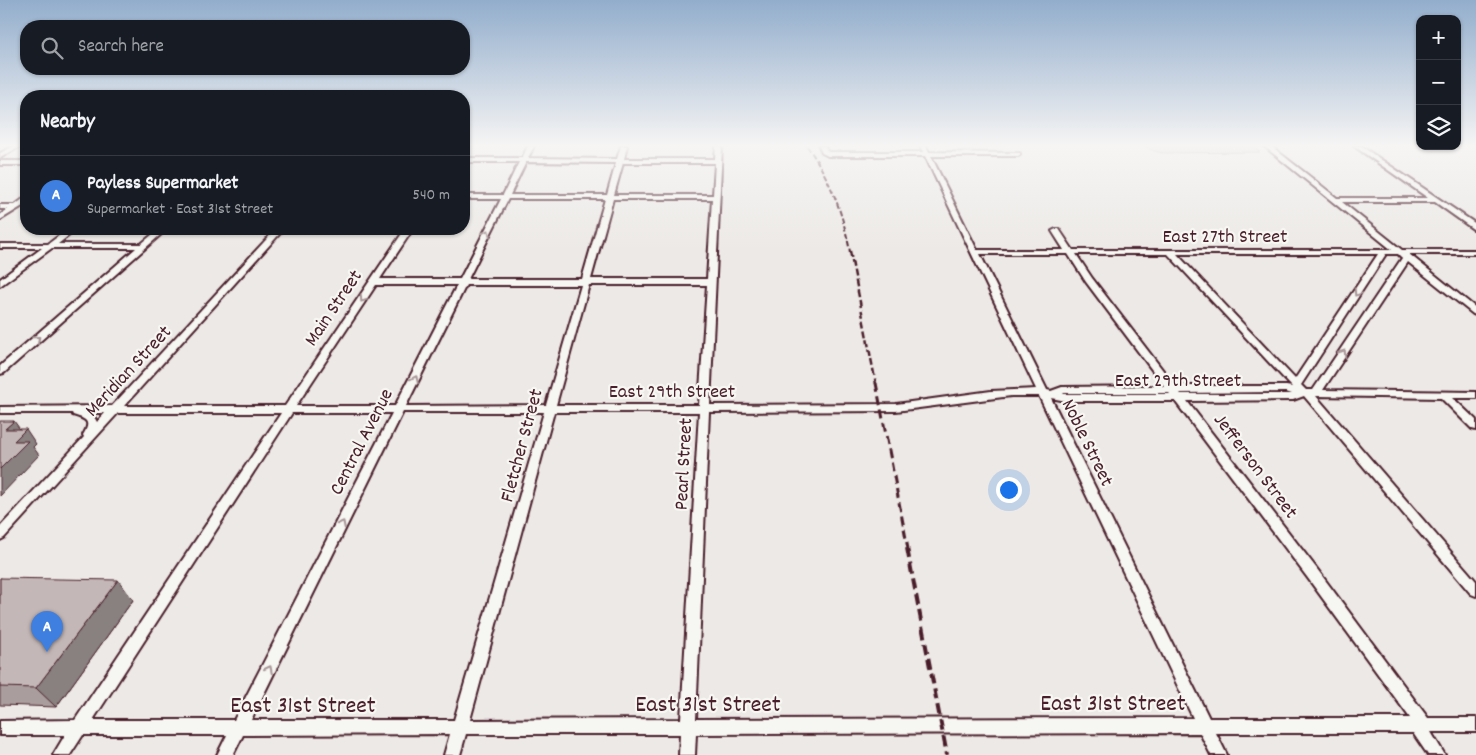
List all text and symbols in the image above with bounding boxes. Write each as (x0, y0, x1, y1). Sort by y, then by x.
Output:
map controls (1416, 15, 1461, 150)
button: + (1416, 15, 1461, 60)
search box (20, 20, 470, 75)
icon: search (38, 34, 66, 62)
text: Search here (78, 34, 164, 61)
button: − (1416, 60, 1461, 105)
button: layers (1416, 105, 1461, 150)
text: Nearby (40, 108, 95, 138)
text: Payless Supermarket (87, 171, 238, 198)
text: A (52, 184, 60, 207)
text: 540 m (413, 184, 450, 207)
text: Supermarket · East 31st Street (87, 198, 273, 221)
street label: East 27th Street (1163, 224, 1287, 252)
one-way arrow (481, 230, 491, 239)
street label: Main Street (299, 265, 370, 353)
one-way arrow (1354, 287, 1363, 296)
one-way arrow (360, 293, 369, 303)
street label: Meridian Street (79, 320, 179, 424)
one-way arrow (31, 336, 40, 345)
one-way arrow (1337, 349, 1346, 359)
street label: East 29th Street (1115, 368, 1241, 396)
one-way arrow (409, 375, 419, 384)
street label: East 29th Street (609, 379, 735, 407)
street label: Central Avenue (324, 384, 402, 500)
street label: Fletcher Street (494, 386, 551, 506)
street label: Noble Street (1053, 395, 1120, 492)
street label: Jefferson Street (1206, 408, 1304, 525)
street label: Pearl Street (669, 417, 701, 511)
your location (996, 477, 1022, 503)
one-way arrow (336, 520, 346, 529)
pin: A (31, 611, 63, 652)
one-way arrow (263, 665, 273, 674)
street label: East 31st Street (1040, 688, 1186, 722)
street label: East 31st Street (635, 689, 781, 723)
street label: East 31st Street (230, 690, 376, 724)

